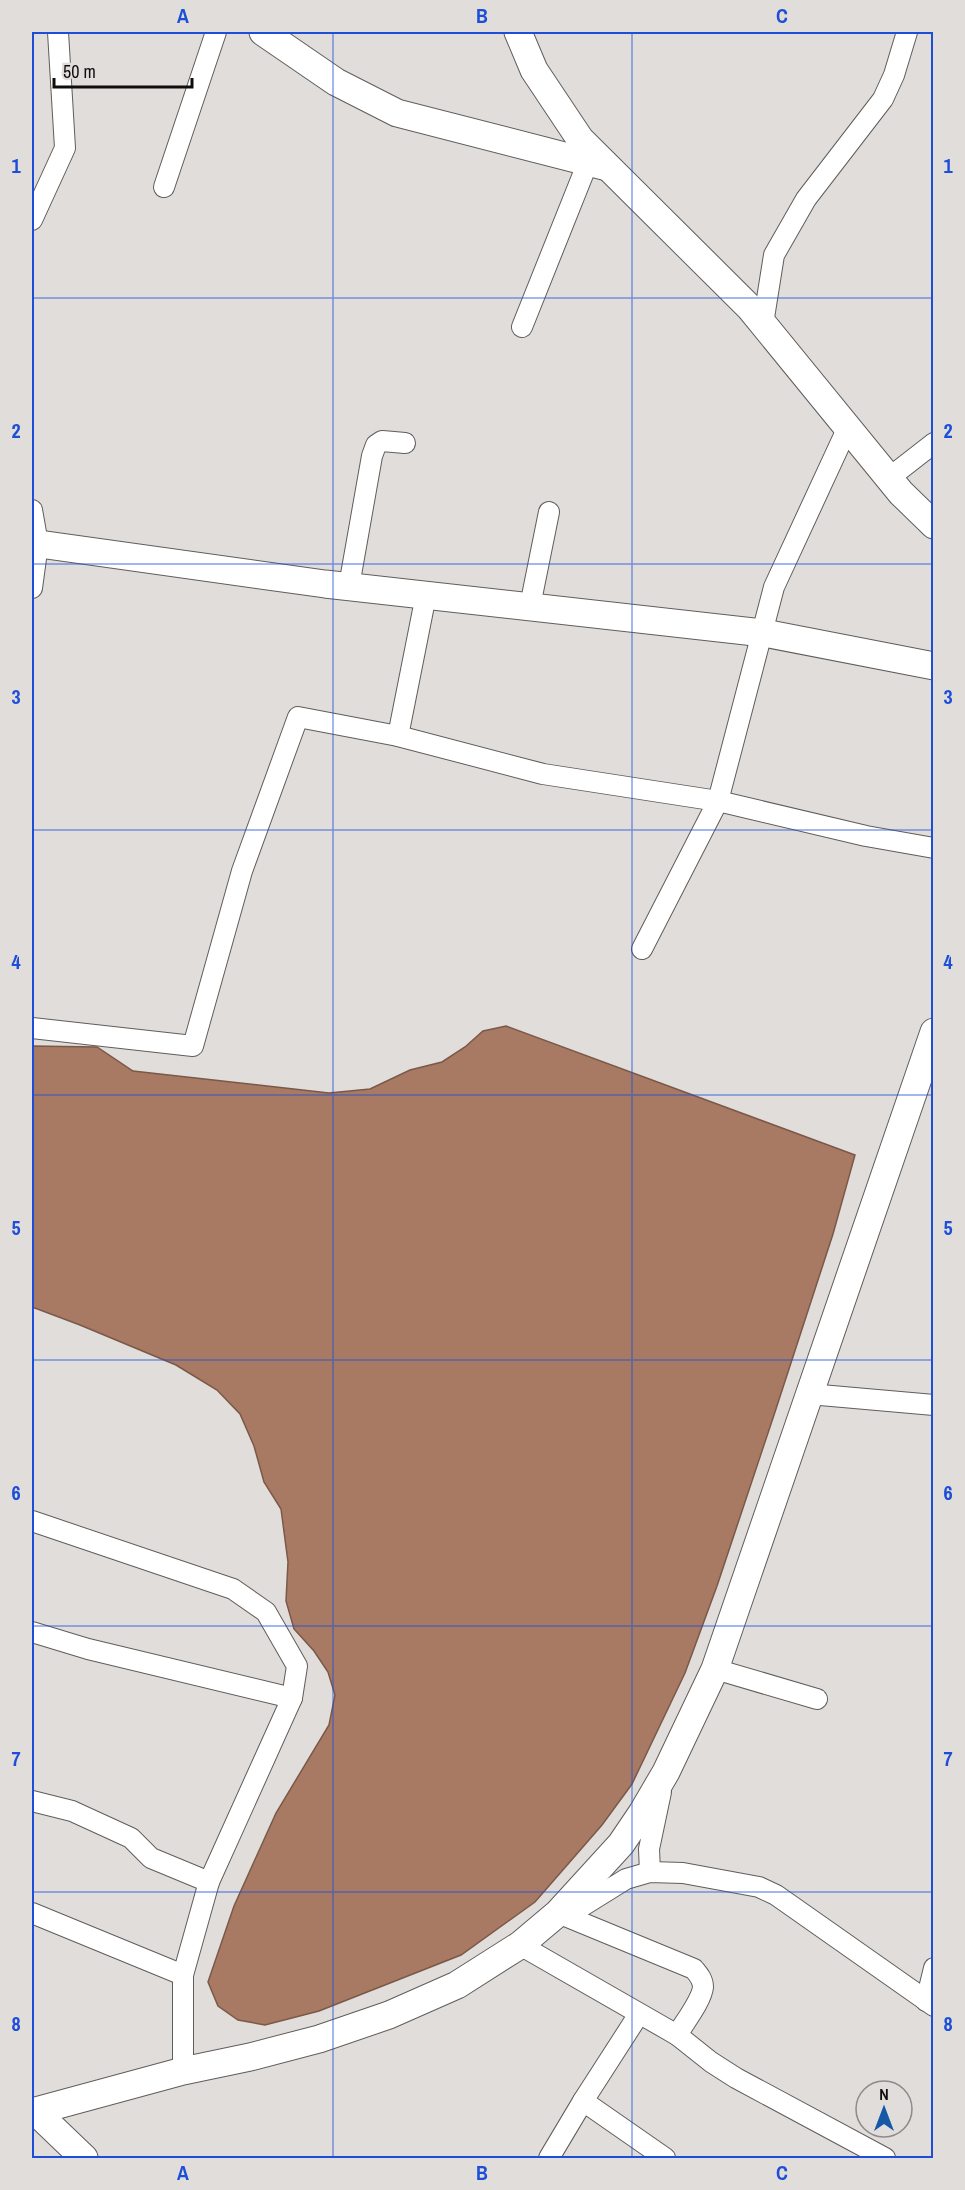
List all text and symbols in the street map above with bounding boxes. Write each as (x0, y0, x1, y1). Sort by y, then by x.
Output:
text: A (177, 2, 189, 29)
text: B (476, 2, 488, 29)
text: C (776, 2, 788, 29)
scale bar (54, 51, 192, 89)
text: 50 m (63, 59, 96, 84)
text: 1 (11, 152, 21, 179)
text: 1 (943, 152, 953, 179)
text: 2 (11, 417, 21, 444)
text: 2 (943, 417, 953, 444)
text: 3 (11, 683, 21, 710)
text: 3 (943, 683, 953, 710)
text: 4 (11, 948, 21, 975)
text: 4 (943, 948, 953, 975)
text: 5 (11, 1214, 21, 1241)
text: 5 (943, 1214, 953, 1241)
text: 6 (11, 1479, 21, 1506)
text: 6 (943, 1479, 953, 1506)
text: 7 (11, 1745, 21, 1772)
text: 7 (943, 1745, 953, 1772)
text: 8 (11, 2010, 21, 2037)
text: 8 (943, 2010, 953, 2037)
north arrow (854, 2079, 914, 2139)
text: N (879, 2083, 889, 2105)
text: A (177, 2159, 189, 2186)
text: B (476, 2159, 488, 2186)
text: C (776, 2159, 788, 2186)

